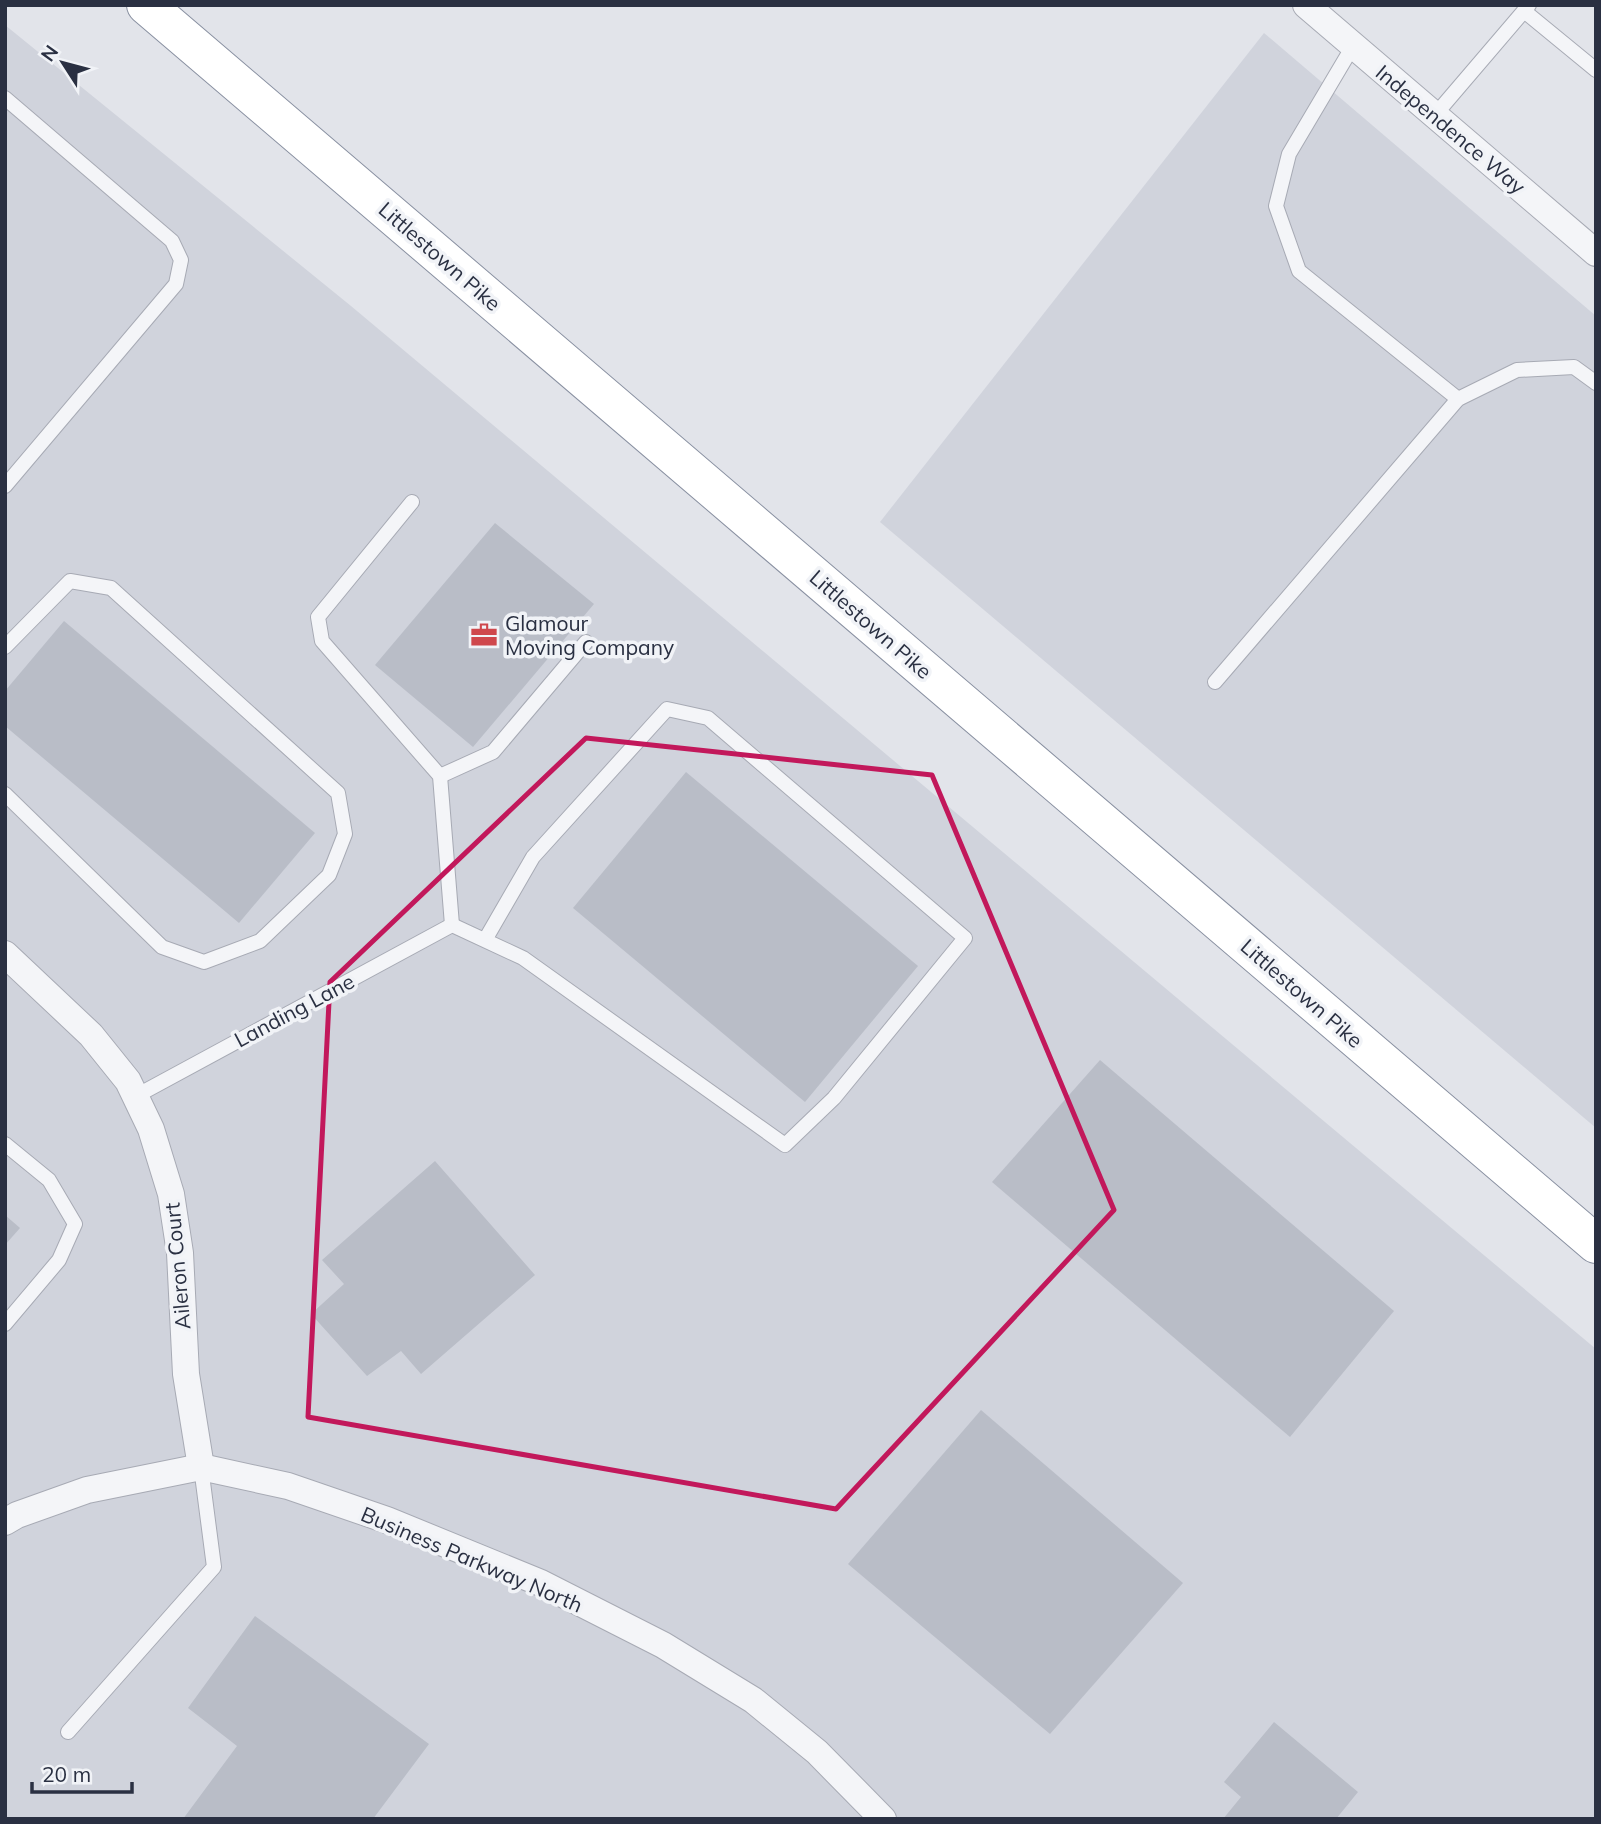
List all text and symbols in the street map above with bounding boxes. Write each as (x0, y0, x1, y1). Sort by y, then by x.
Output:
north arrow (28, 28, 98, 98)
text: N (35, 40, 63, 66)
street label: Independence Way (1371, 59, 1531, 199)
street label: Littlestown Pike (374, 196, 506, 316)
street label: Littlestown Pike (805, 564, 937, 684)
place label: Glamour Moving Company (505, 610, 674, 660)
office icon: Glamour Moving Company (469, 620, 499, 650)
street label: Littlestown Pike (1236, 933, 1368, 1053)
street label: Landing Lane (230, 967, 358, 1053)
street label: Aileron Court (158, 1201, 196, 1331)
street label: Business Parkway North (357, 1500, 587, 1618)
scale bar (32, 1750, 131, 1794)
text: 20 m (42, 1761, 91, 1787)

